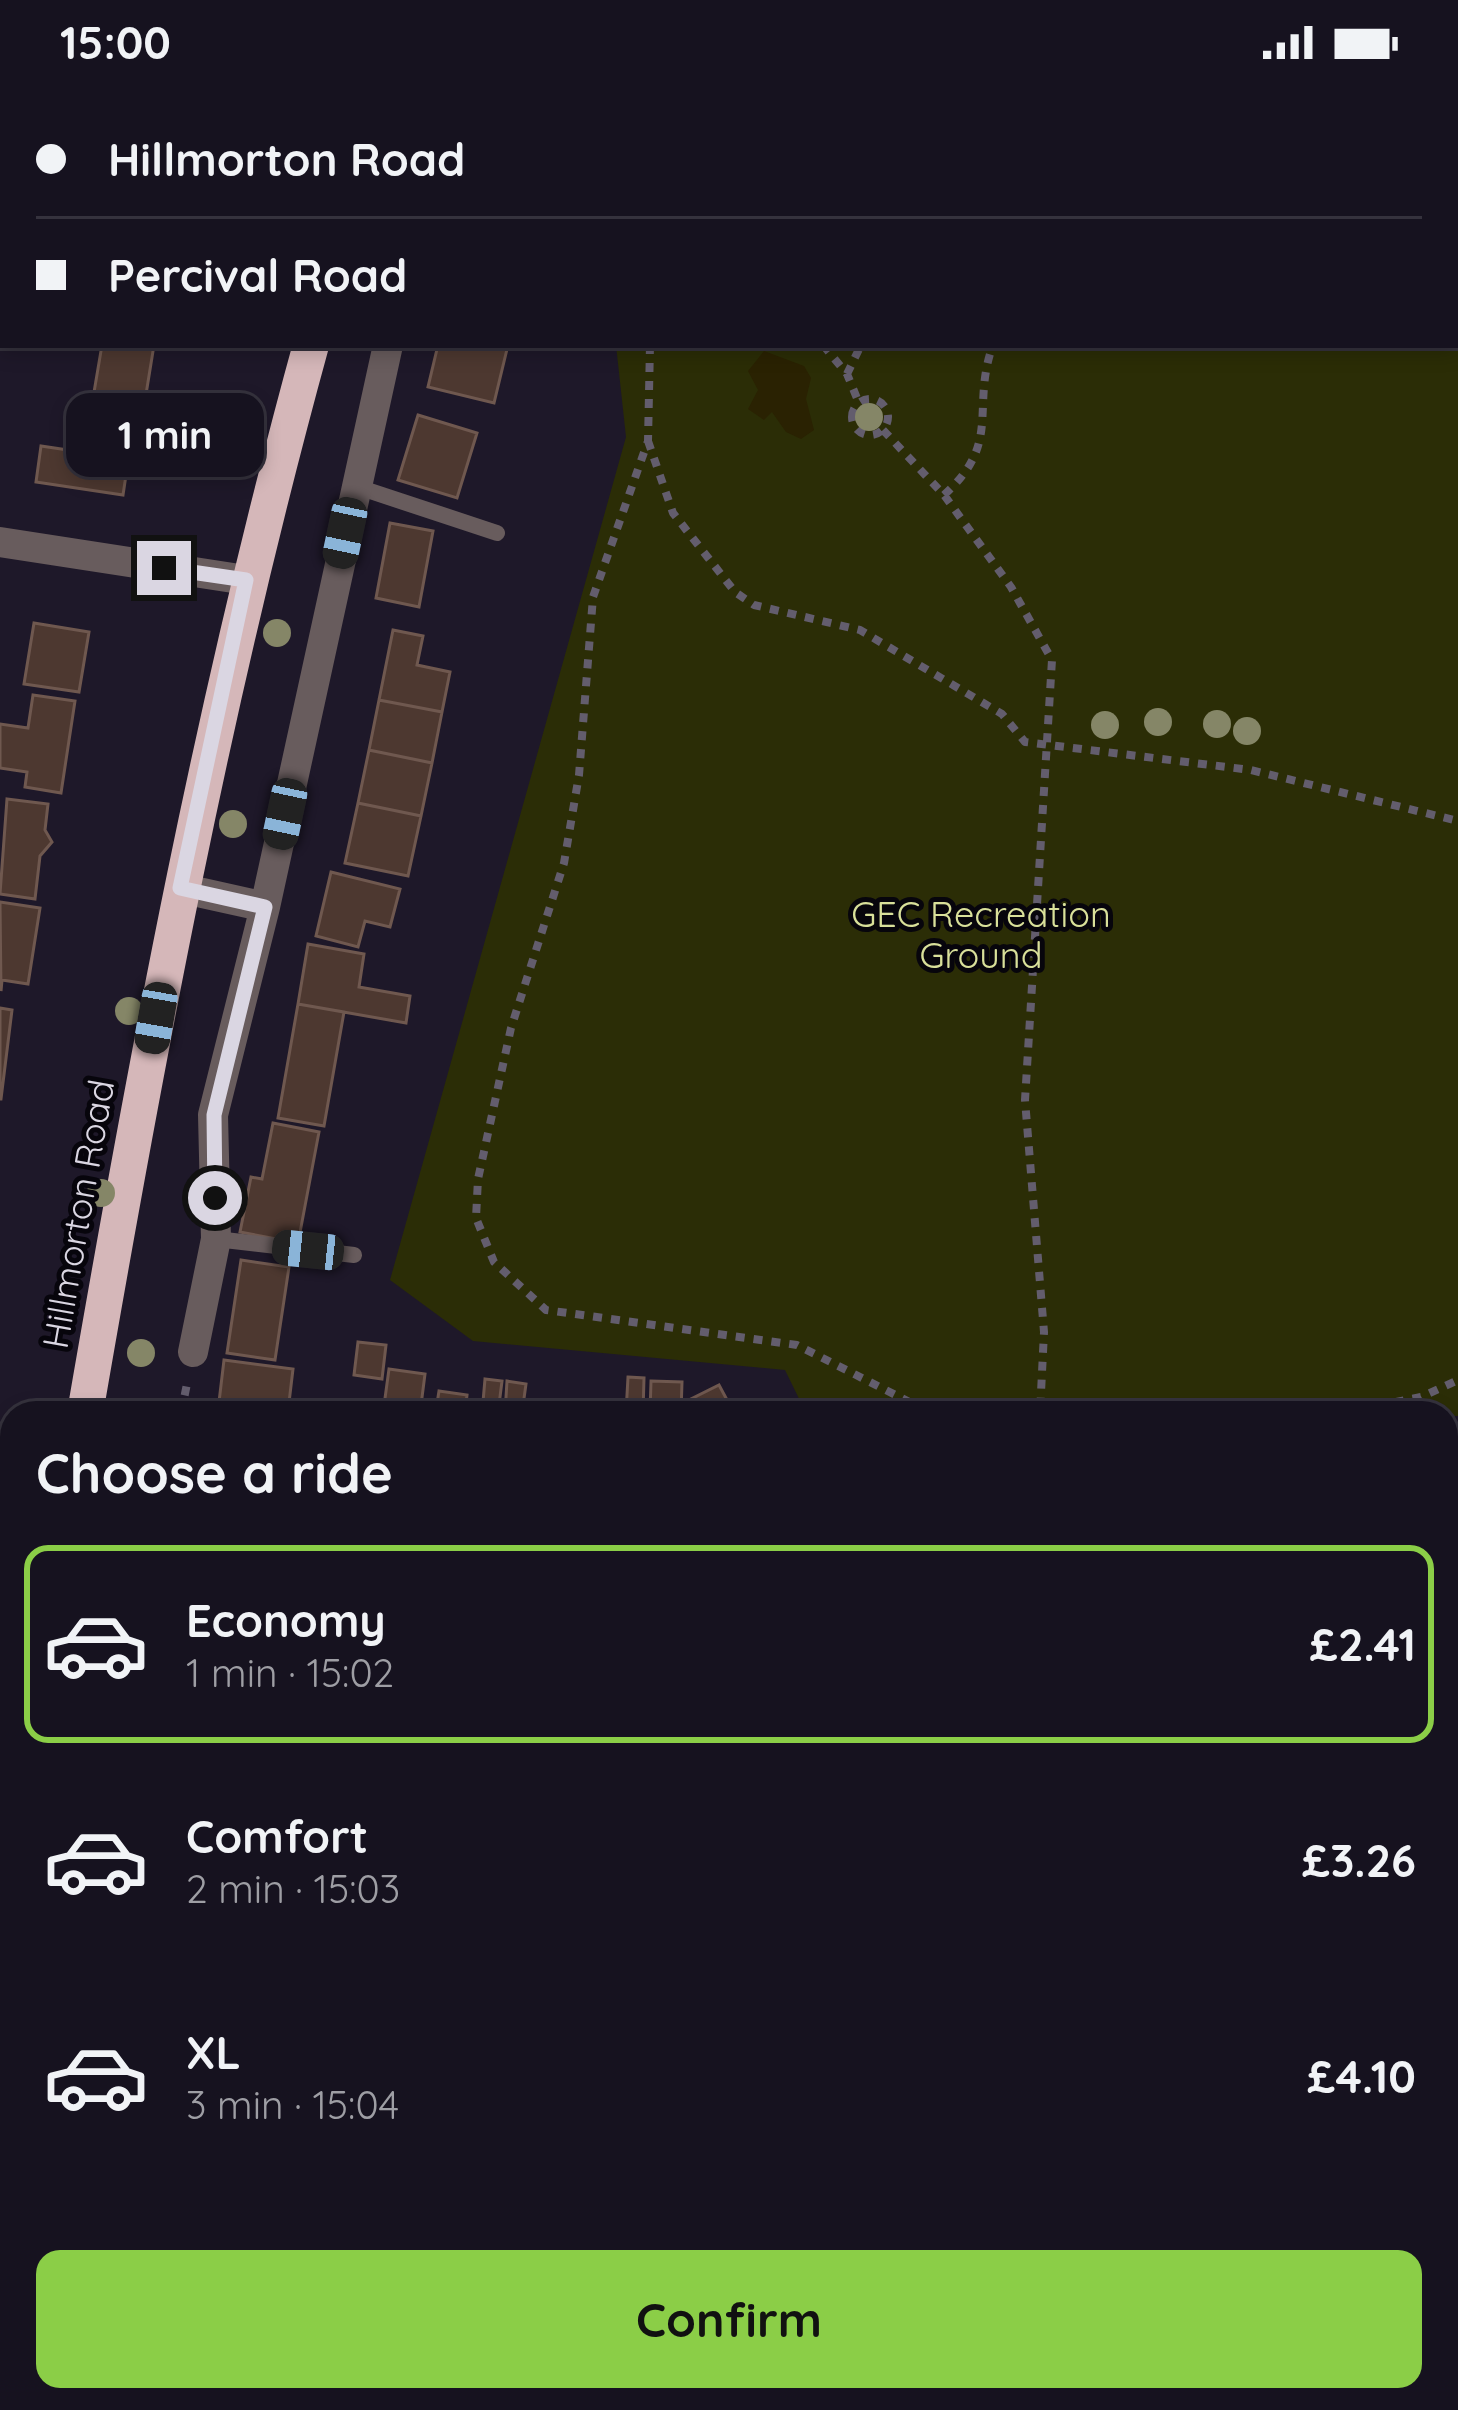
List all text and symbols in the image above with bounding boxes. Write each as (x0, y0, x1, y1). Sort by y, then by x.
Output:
text: 15:00 (60, 14, 171, 70)
text: Hillmorton Road (108, 131, 465, 187)
text: Percival Road (108, 247, 407, 303)
callout: 1 min (65, 394, 263, 478)
text: 1 min (118, 410, 212, 459)
car (320, 494, 370, 572)
route end (137, 541, 191, 595)
car (260, 775, 310, 853)
park label: GEC Recreation Ground (851, 891, 1111, 977)
car (132, 979, 180, 1057)
street label: Hillmorton Road (32, 1076, 123, 1352)
route start (188, 1171, 242, 1225)
car (270, 1228, 346, 1272)
text: Choose a ride (36, 1439, 393, 1507)
icon: car (42, 1590, 150, 1698)
text: Economy (186, 1592, 386, 1648)
text: £2.41 (1310, 1616, 1416, 1672)
text: 1 min · 15:02 (186, 1648, 394, 1697)
icon: car (42, 1806, 150, 1914)
text: Comfort (186, 1808, 368, 1864)
text: £3.26 (1302, 1832, 1416, 1888)
text: 2 min · 15:03 (186, 1864, 400, 1913)
icon: car (42, 2022, 150, 2130)
text: XL (186, 2024, 241, 2080)
text: £4.10 (1307, 2048, 1416, 2104)
text: 3 min · 15:04 (186, 2080, 399, 2129)
button: Confirm (36, 2250, 1422, 2388)

